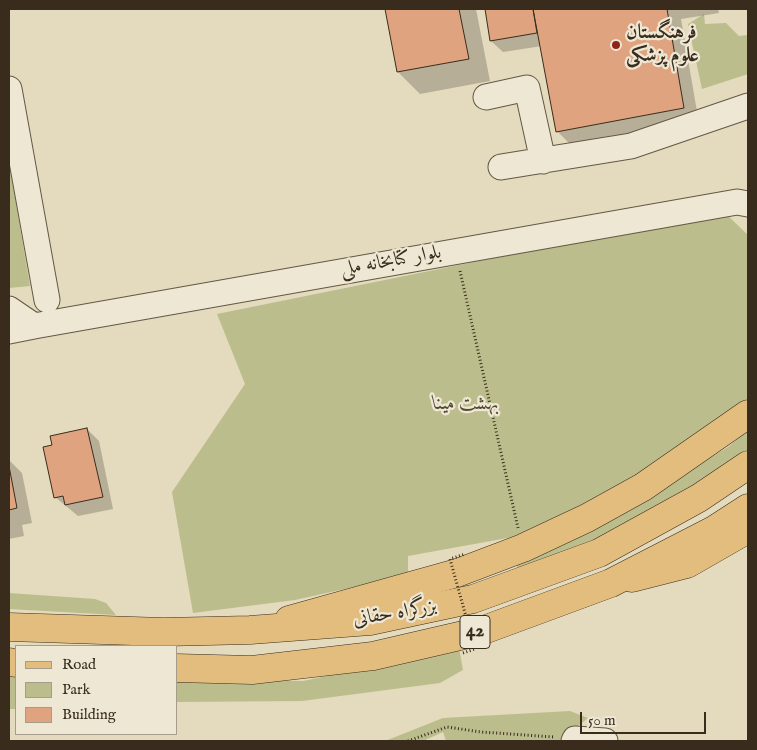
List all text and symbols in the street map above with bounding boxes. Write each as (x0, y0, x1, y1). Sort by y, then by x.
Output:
place label: فرهنگستان علوم پزشکی (626, 22, 699, 69)
marker: فرهنگستان علوم پزشکی (610, 39, 622, 51)
street label: بلوار کتابخانه ملی (339, 241, 443, 283)
park label: بهشت مينا (433, 393, 499, 417)
street label: بزرگراه حقانی (351, 595, 439, 633)
road number: 42 (460, 616, 490, 649)
legend (15, 645, 178, 735)
text: Road (62, 655, 96, 674)
text: Park (62, 680, 91, 699)
scale bar (582, 702, 708, 734)
text: Building (62, 705, 116, 724)
text: 50 m (588, 711, 616, 730)

